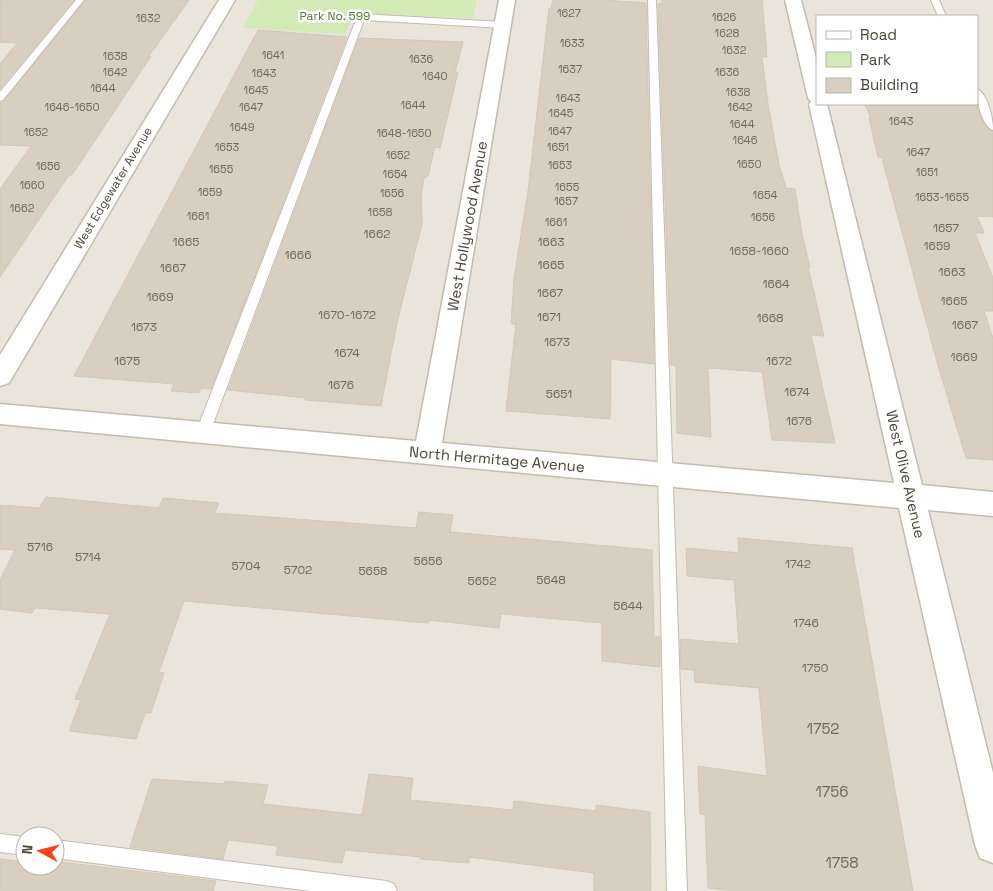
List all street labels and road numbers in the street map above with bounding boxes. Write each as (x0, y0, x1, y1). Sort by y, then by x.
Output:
street label: West Edgewater Avenue (70, 124, 156, 252)
street label: West Hollywood Avenue (443, 139, 491, 313)
street label: West Olive Avenue (882, 408, 930, 540)
street label: North Hermitage Avenue (408, 442, 586, 476)

